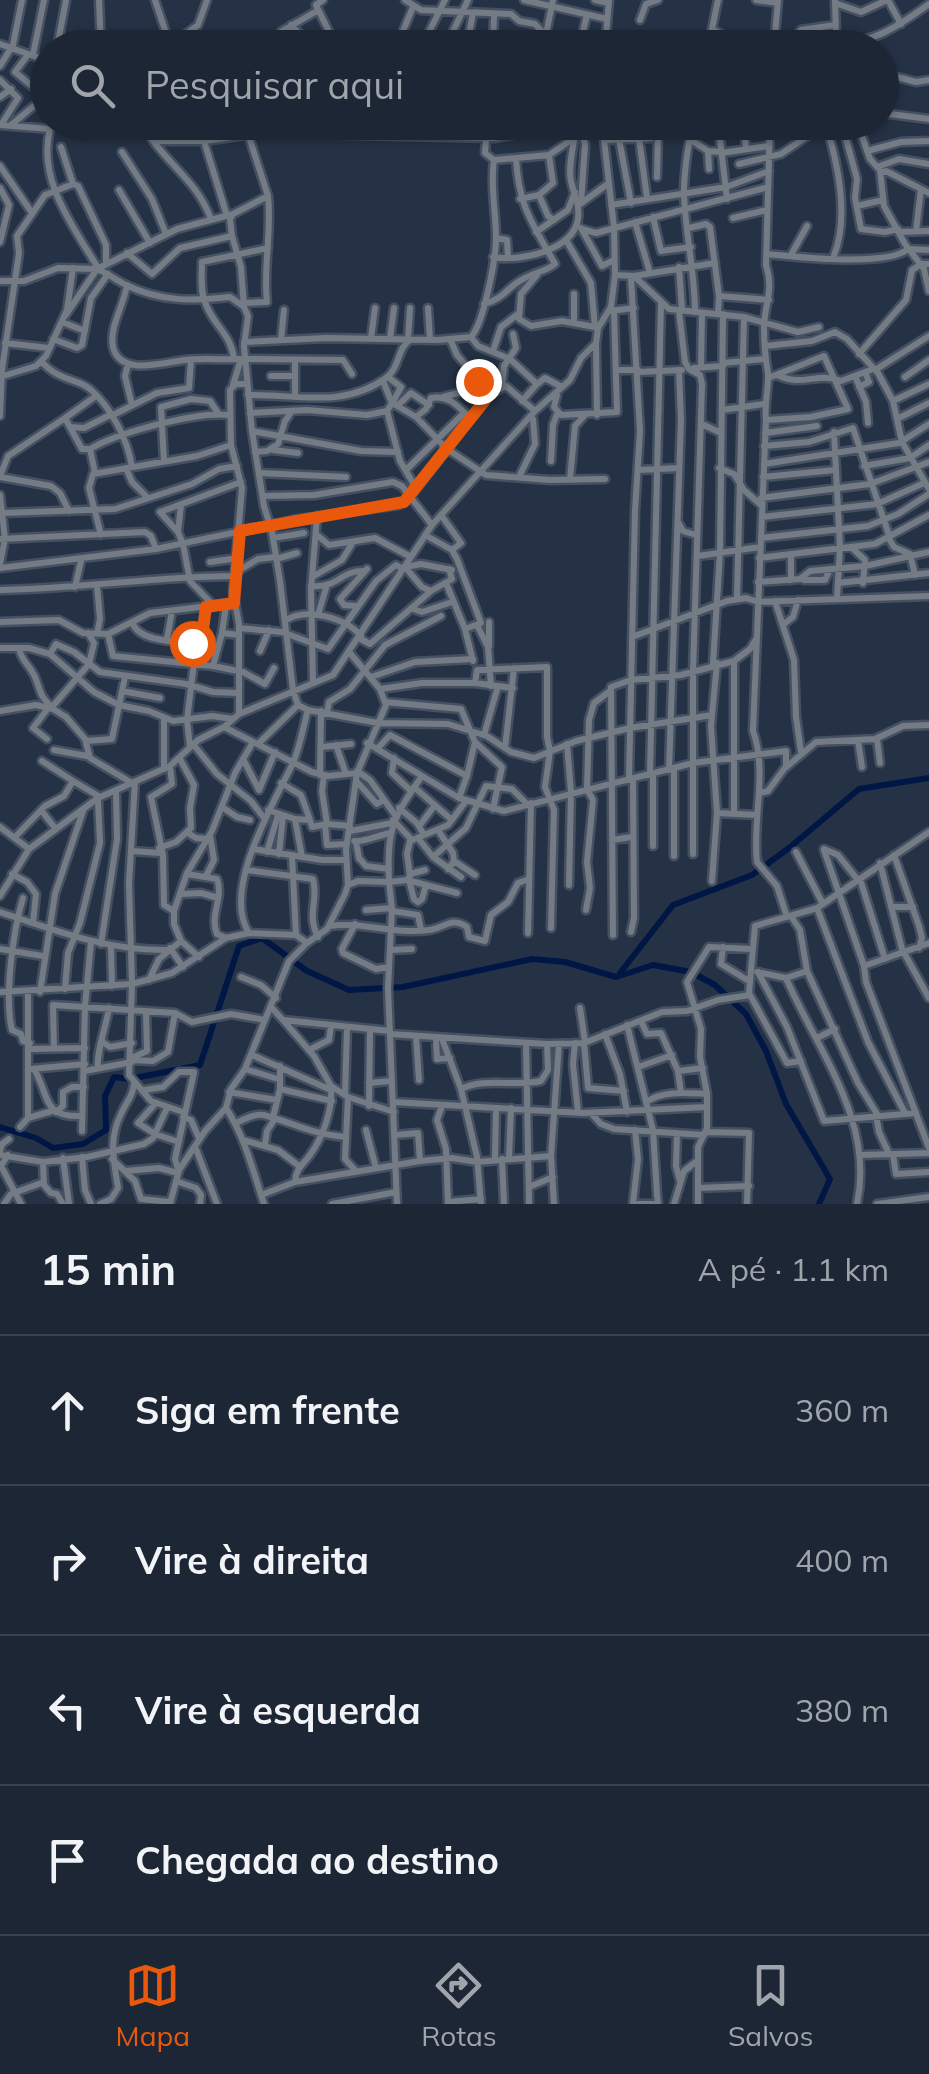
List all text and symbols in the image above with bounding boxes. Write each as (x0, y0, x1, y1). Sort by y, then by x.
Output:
search box (30, 30, 899, 140)
icon: search (65, 58, 120, 113)
text: Pesquisar aqui (145, 61, 404, 109)
route end (456, 359, 502, 405)
route start (170, 621, 216, 667)
text: 15 min (40, 1243, 176, 1296)
text: A pé · 1.1 km (698, 1249, 889, 1289)
icon: ahead (40, 1383, 95, 1438)
text: Siga em frente (135, 1386, 400, 1434)
text: 360 m (795, 1390, 889, 1430)
icon: right (40, 1533, 95, 1588)
text: Vire à direita (135, 1536, 369, 1584)
text: 400 m (795, 1540, 889, 1580)
icon: left (40, 1683, 95, 1738)
text: Vire à esquerda (135, 1686, 421, 1734)
text: 380 m (795, 1690, 889, 1730)
icon: arrive (40, 1833, 95, 1888)
text: Chegada ao destino (135, 1836, 499, 1884)
tab: Mapa (116, 1958, 190, 2053)
tab: Rotas (421, 1958, 497, 2053)
tab: Salvos (728, 1958, 813, 2053)

